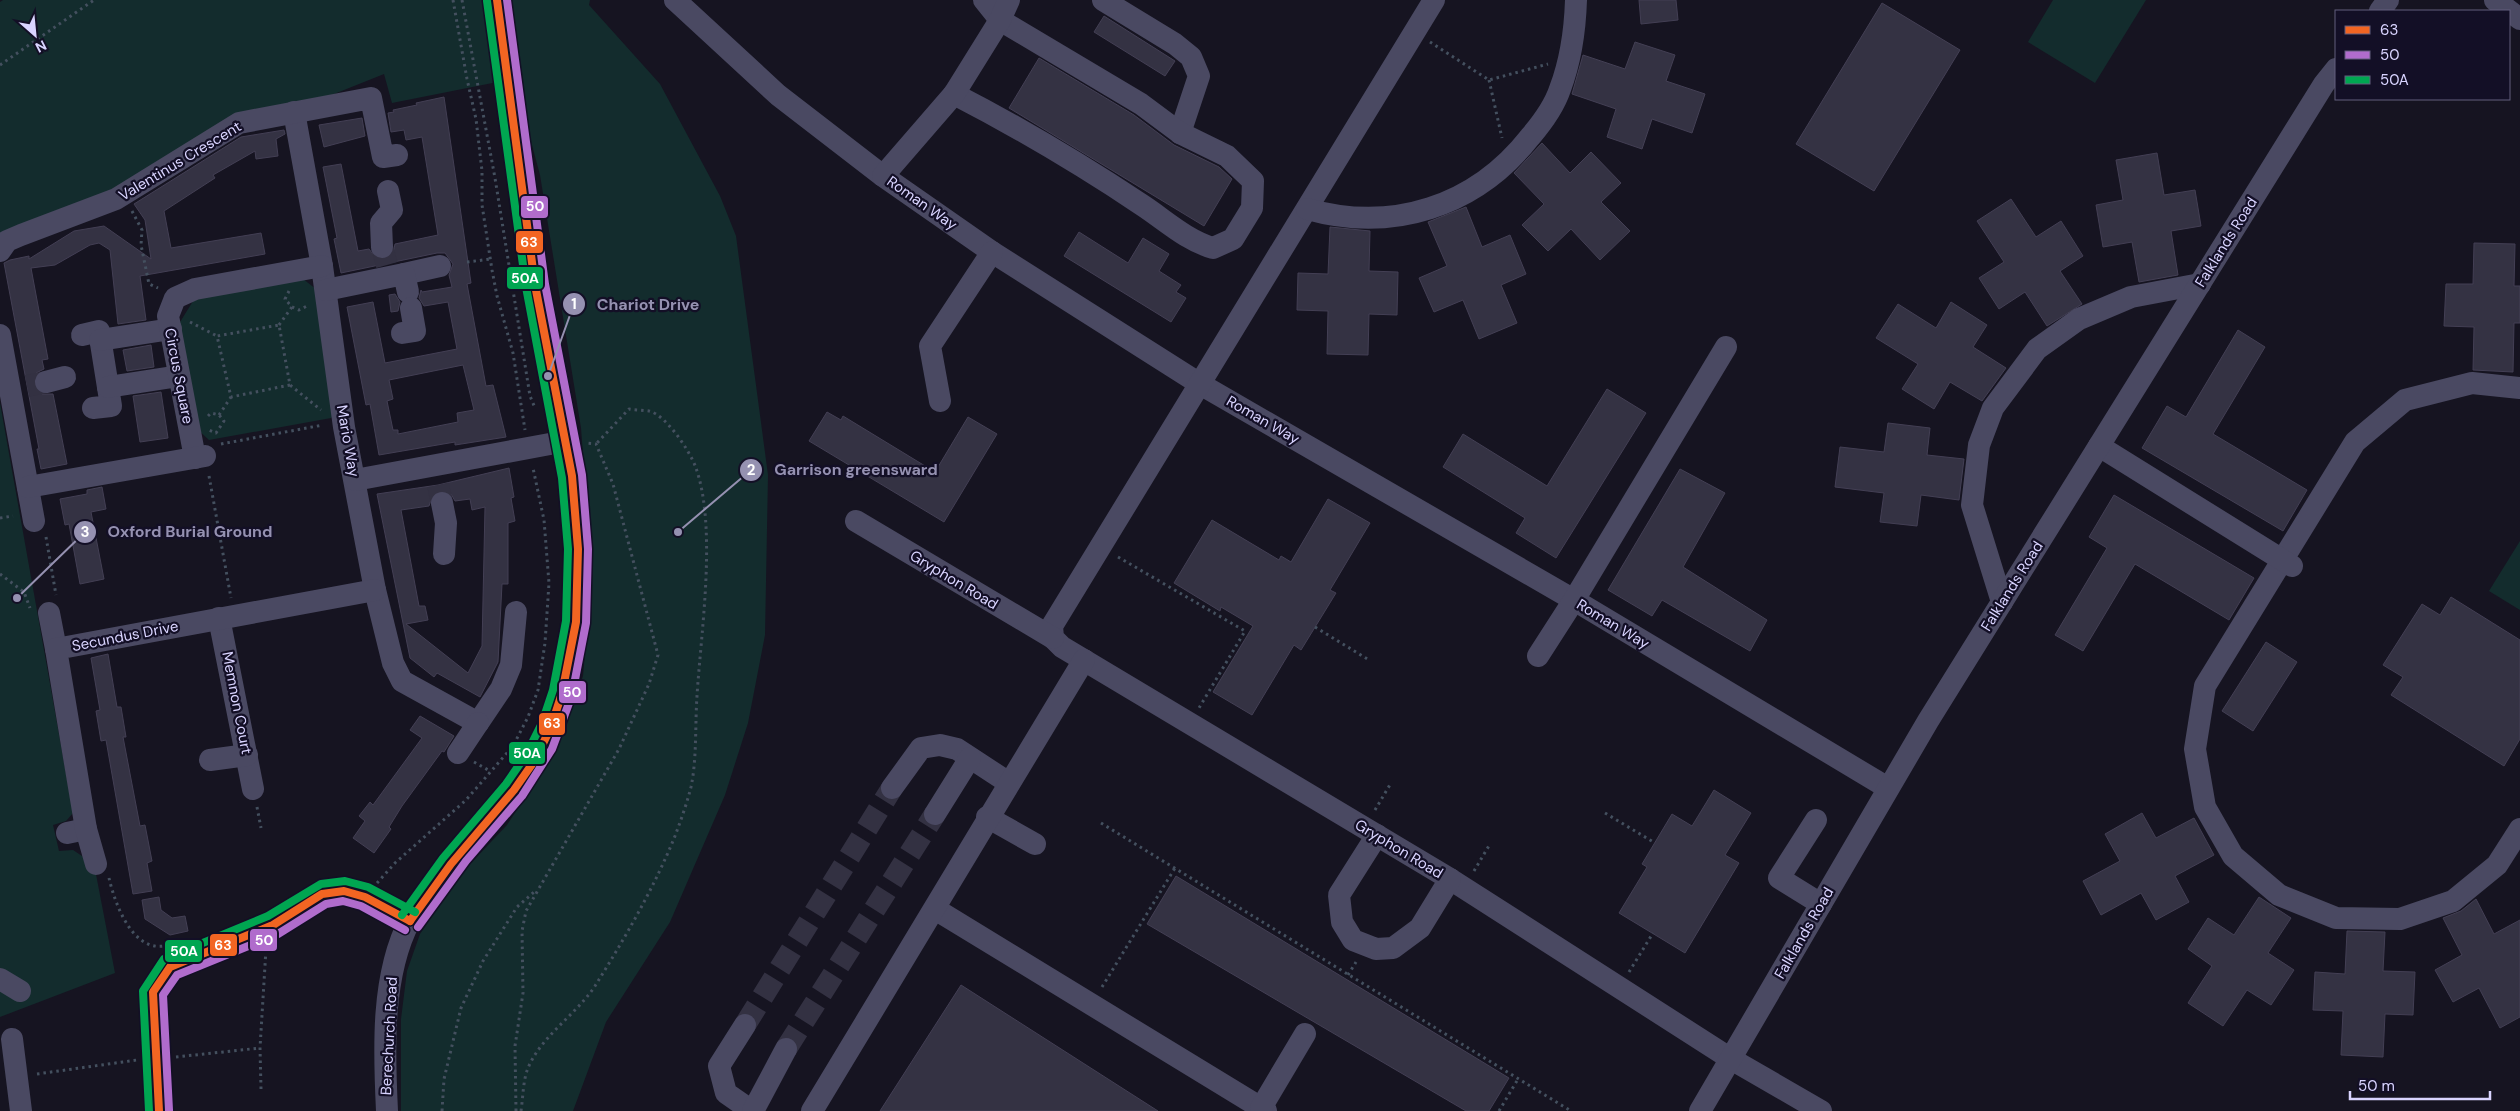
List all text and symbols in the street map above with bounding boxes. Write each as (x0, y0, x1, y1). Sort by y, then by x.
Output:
north arrow (10, 10, 60, 60)
legend (2335, 10, 2510, 100)
text: 63 (2380, 20, 2398, 40)
text: N (32, 36, 50, 57)
text: 50 (2380, 45, 2399, 65)
text: 50A (2380, 70, 2409, 90)
street label: Valentinus Crescent (115, 116, 245, 206)
street label: Roman Way (883, 171, 962, 235)
street label: Falklands Road (2190, 193, 2262, 291)
line badge: 50 (520, 195, 549, 219)
text: 50 (526, 197, 544, 215)
line badge: 63 (515, 230, 544, 254)
text: 63 (520, 233, 538, 251)
line badge: 50A (506, 266, 544, 290)
text: 50A (511, 269, 539, 287)
callout: Chariot Drive (561, 289, 709, 320)
text: 1 (571, 294, 577, 314)
text: Chariot Drive (597, 294, 699, 315)
street label: Circus Square (160, 326, 198, 426)
street label: Roman Way (1223, 391, 1304, 449)
street label: Mario Way (332, 403, 364, 479)
callout: Garrison greensward (739, 454, 948, 485)
text: Garrison greensward (774, 459, 938, 480)
text: 2 (747, 460, 756, 480)
callout: Oxford Burial Ground (73, 516, 283, 547)
text: Oxford Burial Ground (108, 521, 272, 542)
text: 3 (80, 522, 90, 542)
street label: Falklands Road (1976, 537, 2048, 635)
street label: Gryphon Road (906, 546, 1002, 614)
street label: Roman Way (1573, 594, 1654, 654)
street label: Secundus Drive (70, 616, 180, 656)
street label: Memnon Court (217, 650, 257, 756)
line badge: 50 (558, 680, 587, 704)
text: 50 (563, 683, 581, 701)
line badge: 63 (538, 712, 566, 736)
text: 63 (543, 714, 561, 732)
line badge: 50A (508, 741, 546, 765)
text: 50A (513, 744, 541, 762)
street label: Gryphon Road (1351, 815, 1447, 883)
street label: Falklands Road (1770, 884, 1838, 982)
line badge: 50 (249, 928, 278, 952)
text: 50 (255, 931, 273, 949)
line badge: 63 (209, 933, 238, 957)
text: 63 (214, 936, 232, 954)
line badge: 50A (164, 939, 203, 963)
text: 50A (170, 942, 198, 960)
street label: Berechurch Road (376, 976, 402, 1096)
scale bar (2350, 1068, 2490, 1100)
text: 50 m (2358, 1076, 2395, 1096)

